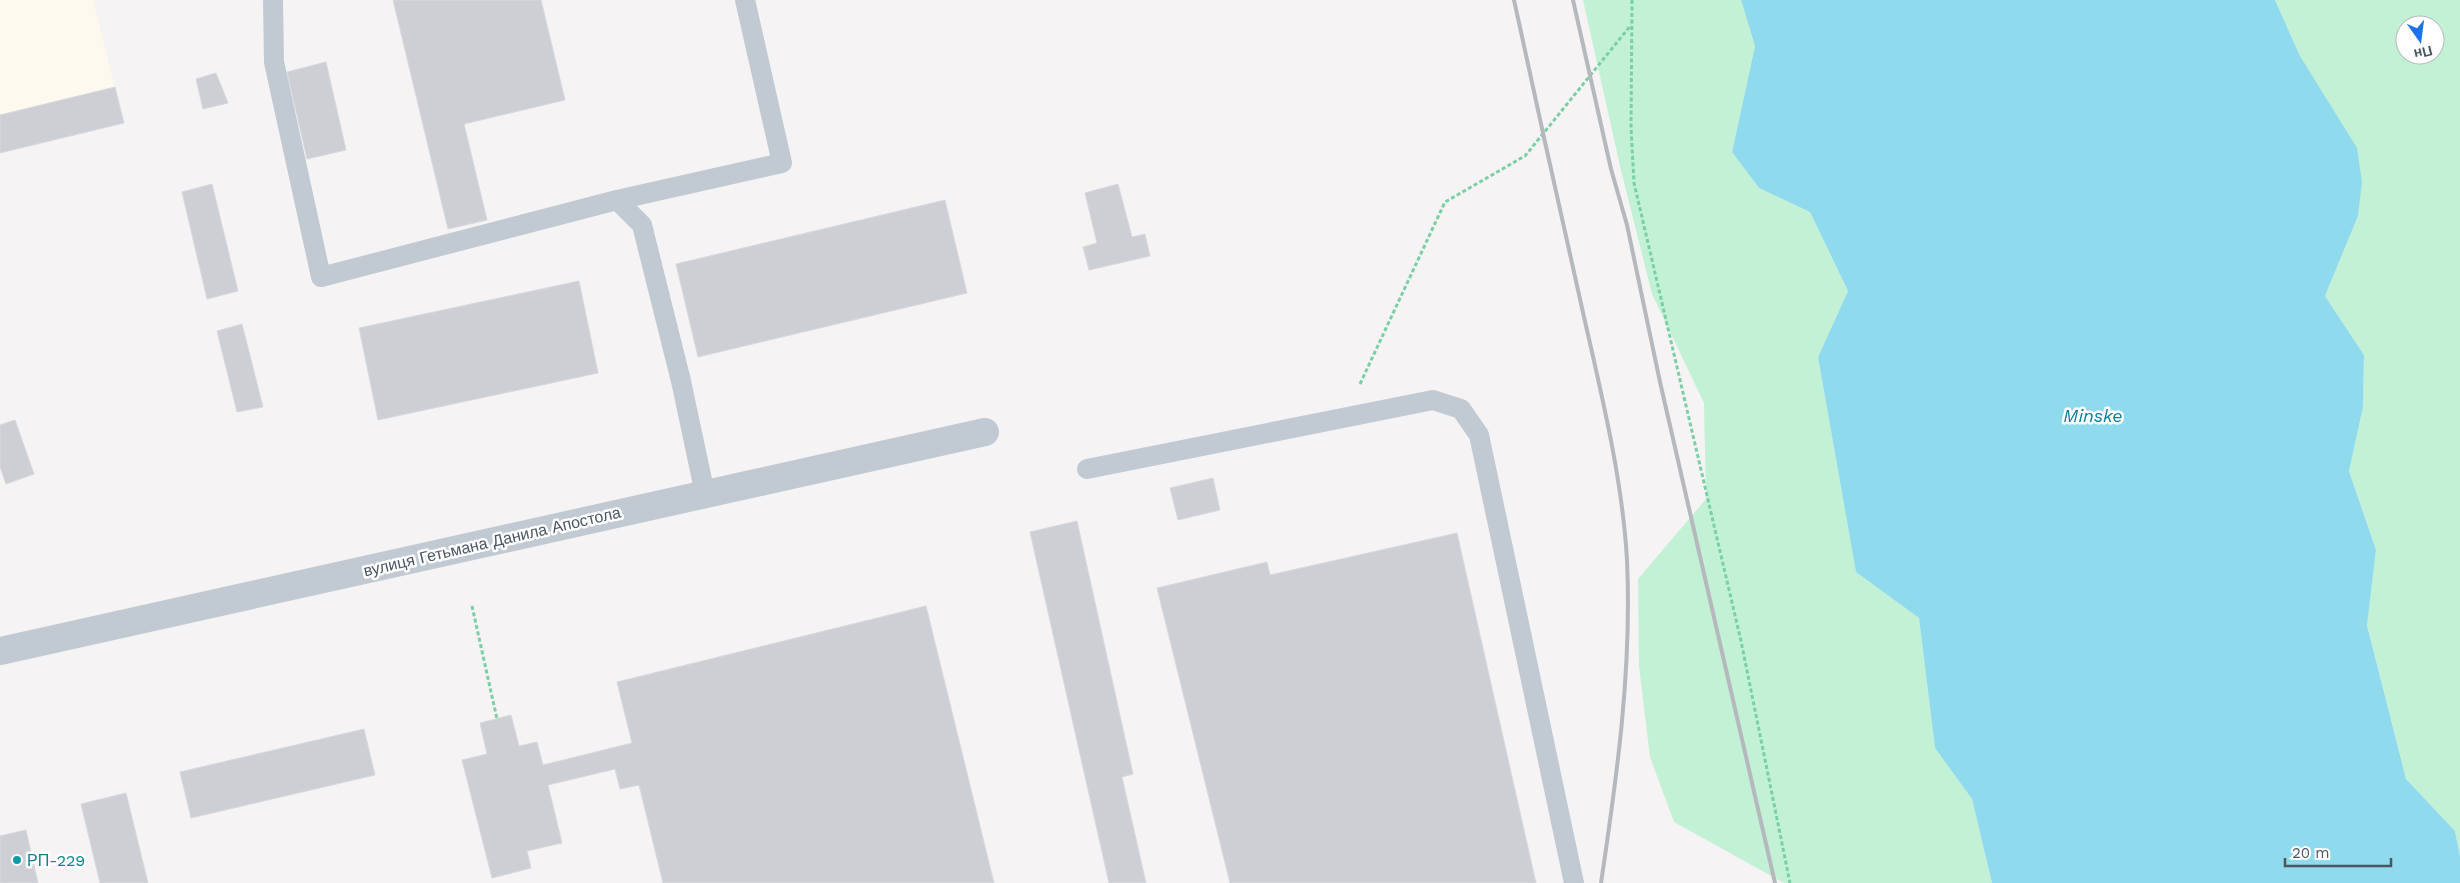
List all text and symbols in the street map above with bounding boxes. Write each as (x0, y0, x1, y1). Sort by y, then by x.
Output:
north arrow (2395, 15, 2445, 65)
text: Пн (2412, 43, 2434, 63)
water label: Minske (2063, 405, 2123, 426)
street label: вулиця Гетьмана Данила Апостола (362, 503, 623, 580)
scale bar (2285, 836, 2391, 868)
text: 20 m (2292, 844, 2330, 862)
place label: РП-229 (27, 851, 85, 870)
marker: РП-229 (11, 854, 23, 866)

